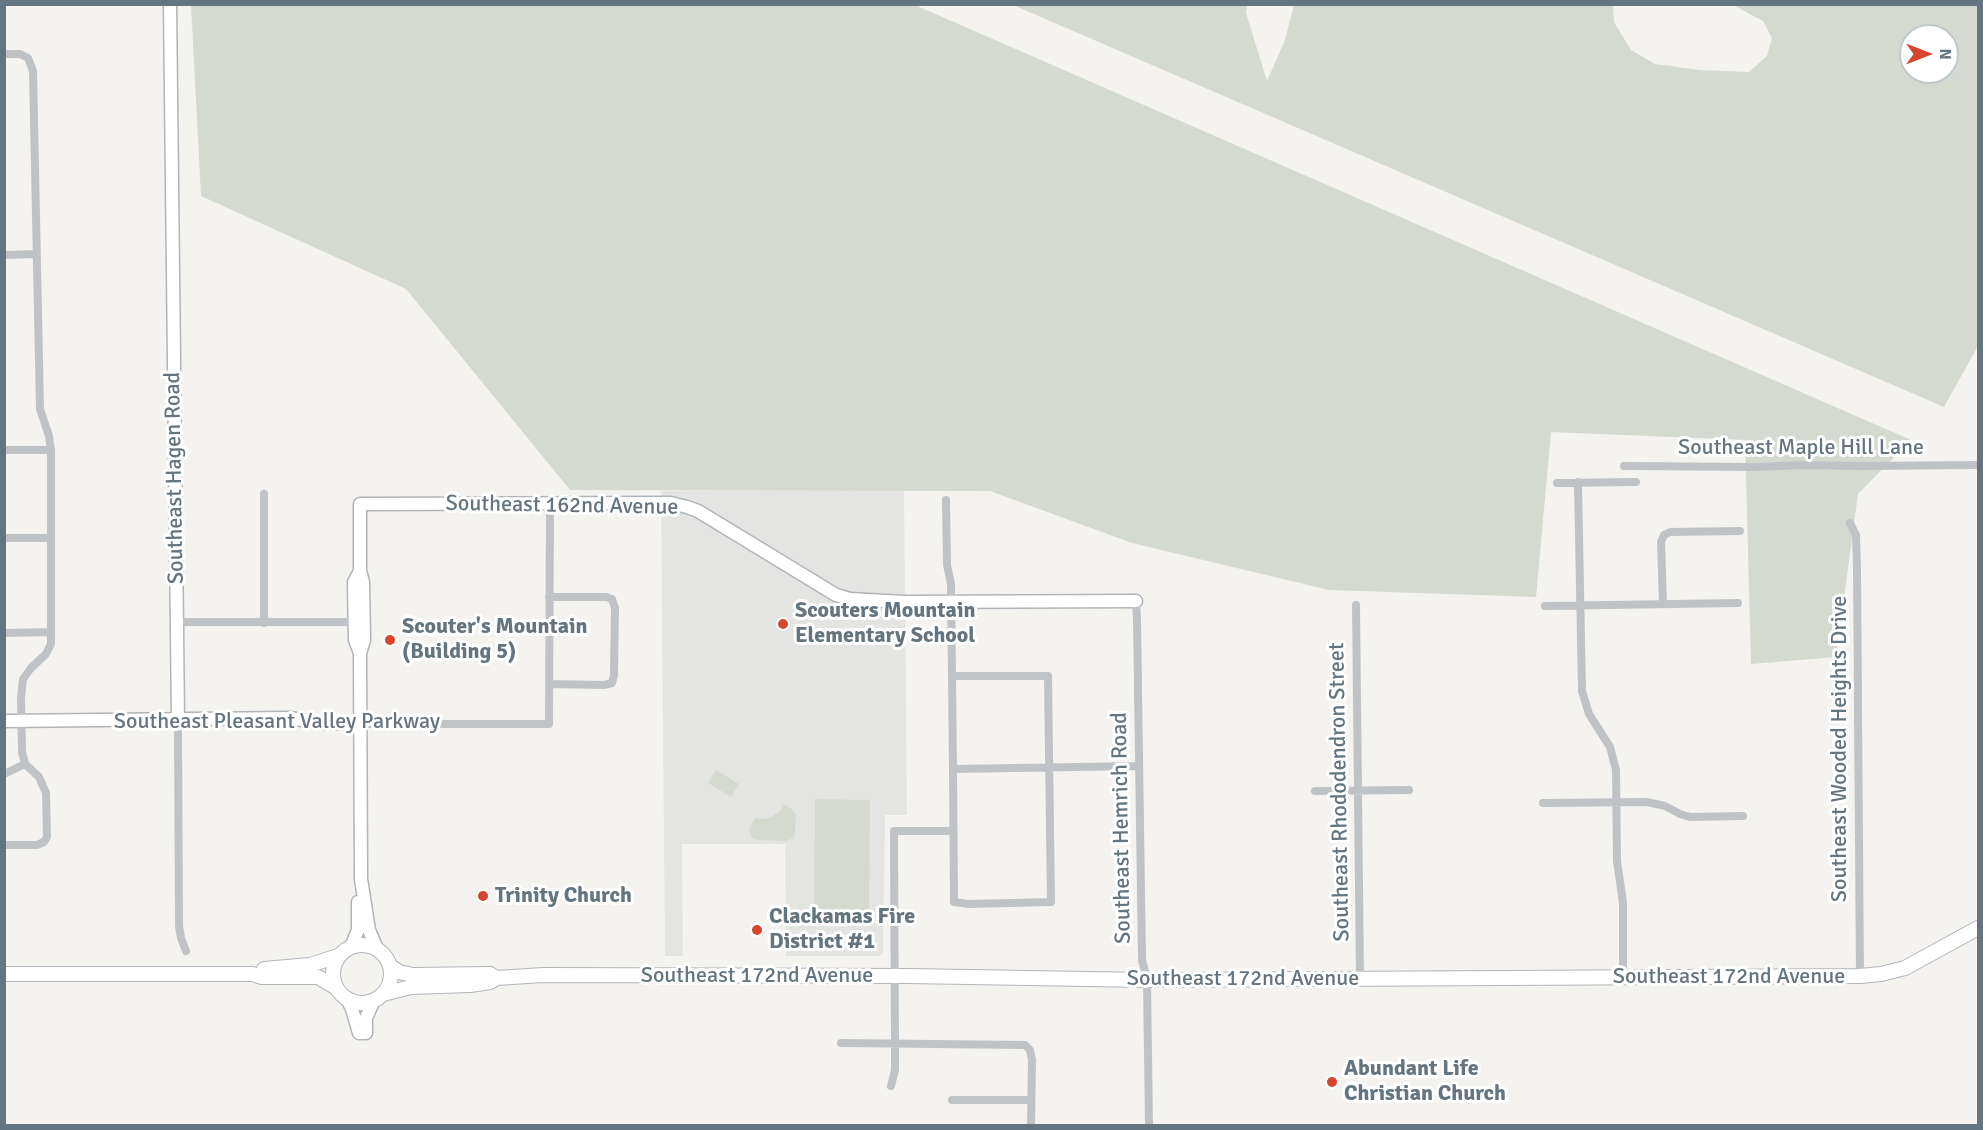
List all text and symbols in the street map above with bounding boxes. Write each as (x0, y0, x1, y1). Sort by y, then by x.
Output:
north arrow (1899, 24, 1959, 84)
text: N (1935, 48, 1955, 60)
street label: Southeast Hagen Road (160, 372, 190, 584)
street label: Southeast Maple Hill Lane (1678, 435, 1924, 461)
street label: Southeast 162nd Avenue (445, 491, 679, 521)
street label: Southeast Wooded Heights Drive (1827, 596, 1853, 902)
place label: Scouters Mountain Elementary School (795, 598, 976, 650)
place label: Scouter's Mountain (Building 5) (402, 614, 588, 666)
marker: Scouters Mountain Elementary School (776, 617, 790, 631)
marker: Scouter's Mountain (Building 5) (383, 633, 397, 647)
street label: Southeast Rhododendron Street (1324, 642, 1356, 942)
street label: Southeast Pleasant Valley Parkway (114, 709, 440, 735)
street label: Southeast Hemrich Road (1107, 712, 1137, 944)
place label: Trinity Church (495, 883, 632, 909)
marker: Trinity Church (476, 889, 490, 903)
place label: Clackamas Fire District #1 (769, 904, 915, 956)
marker: Clackamas Fire District #1 (750, 923, 764, 937)
street label: Southeast 172nd Avenue (641, 963, 873, 989)
street label: Southeast 172nd Avenue (1613, 964, 1845, 990)
street label: Southeast 172nd Avenue (1127, 966, 1359, 992)
place label: Abundant Life Christian Church (1344, 1056, 1506, 1108)
marker: Abundant Life Christian Church (1325, 1075, 1339, 1089)

